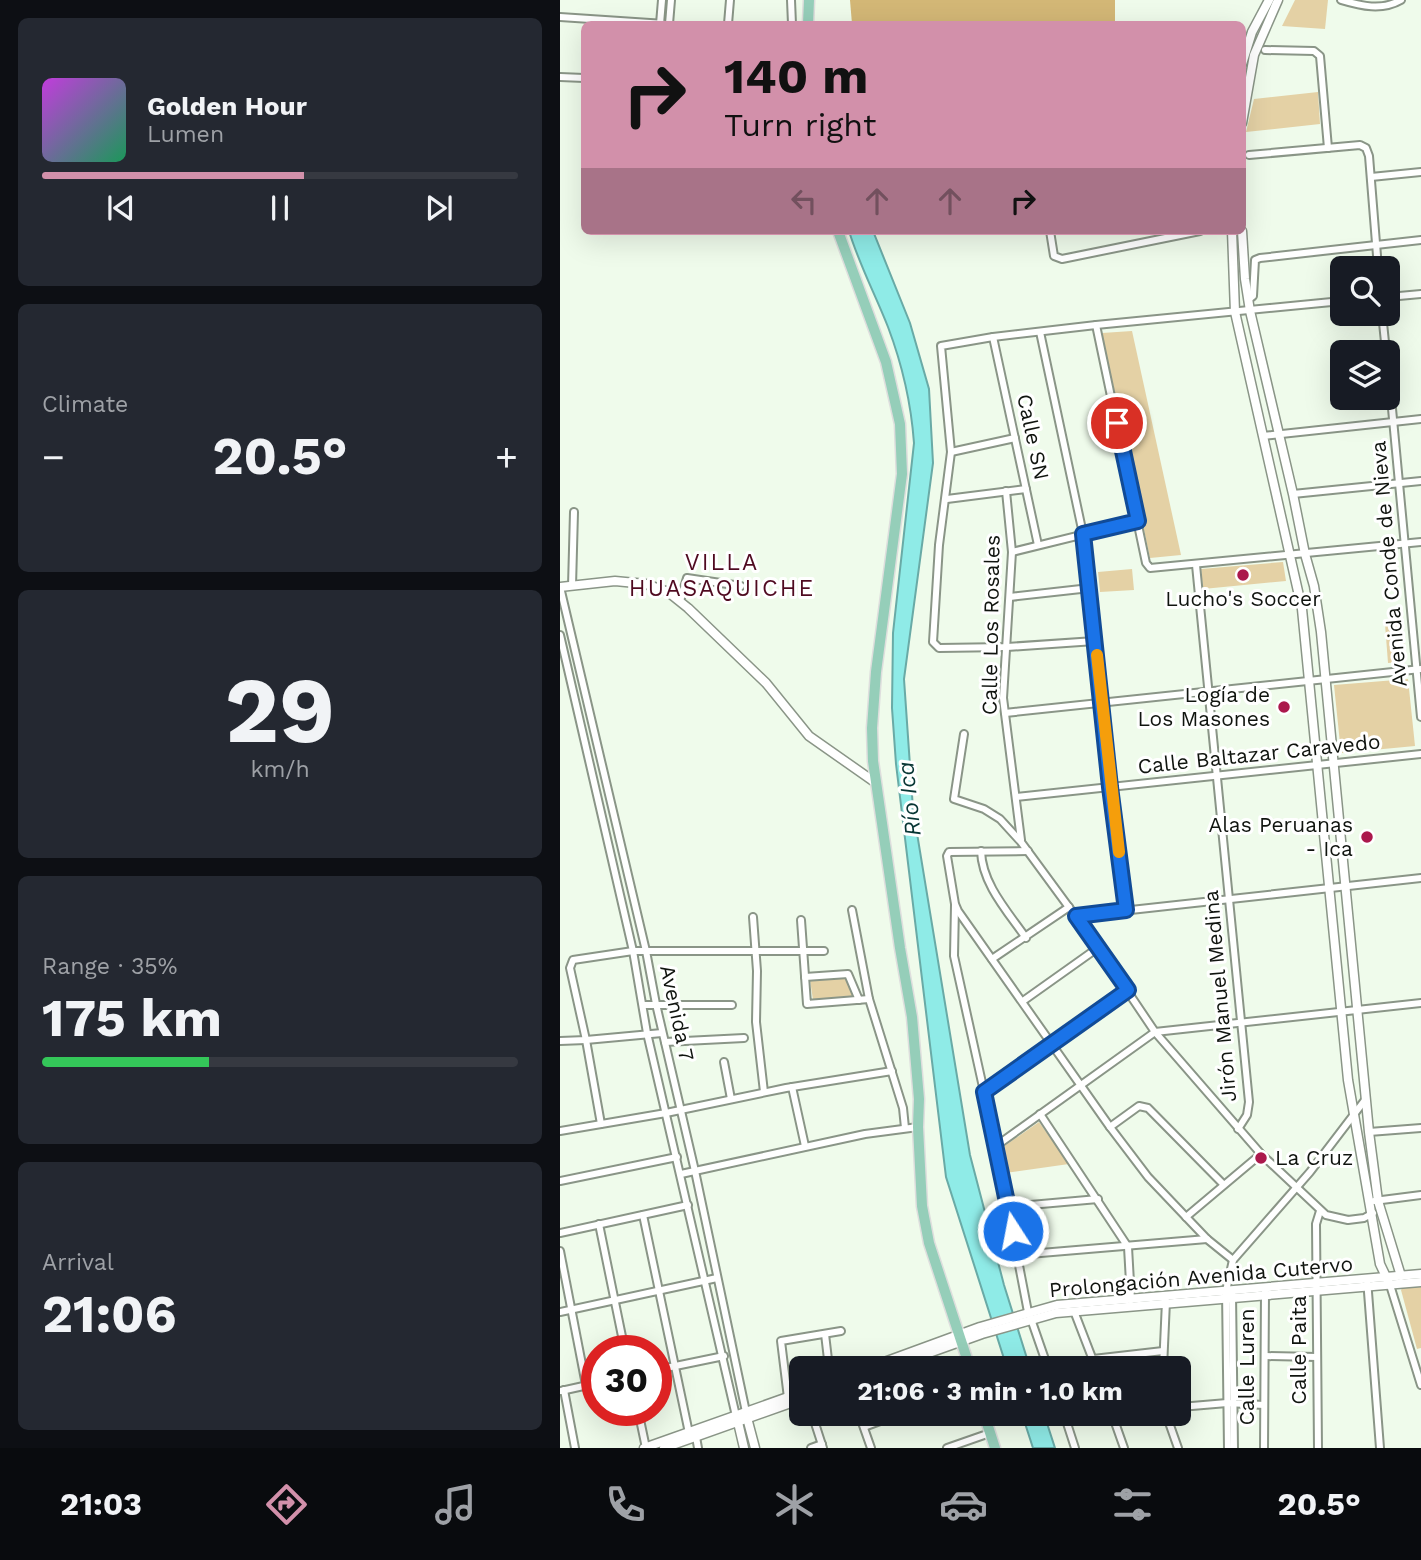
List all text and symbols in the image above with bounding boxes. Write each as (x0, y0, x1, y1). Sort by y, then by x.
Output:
text: 140 m (724, 47, 868, 105)
icon: right (609, 49, 700, 140)
text: Golden Hour (147, 91, 307, 121)
text: Turn right (724, 106, 876, 144)
text: Lumen (147, 121, 224, 148)
icon: left (785, 182, 823, 220)
icon: ahead (858, 182, 896, 220)
icon: ahead (931, 182, 969, 220)
icon: right (1004, 182, 1042, 220)
icon: previous (102, 189, 140, 227)
icon: pause (261, 189, 299, 227)
icon: next (420, 189, 458, 227)
map controls (1330, 256, 1400, 410)
button: search (1330, 256, 1400, 326)
button: layers (1330, 340, 1400, 410)
text: Climate (42, 391, 128, 418)
street label: Calle SN (1012, 392, 1055, 482)
pin (1087, 393, 1147, 453)
icon: arrive (1098, 404, 1136, 442)
text: 20.5° (212, 426, 348, 487)
text: − (42, 435, 65, 479)
text: + (495, 435, 518, 479)
street label: Avenida Conde de Nieva (1365, 440, 1412, 688)
street label: Calle Los Rosales (976, 535, 1005, 715)
district label: VILLA HUASAQUICHE (629, 549, 815, 602)
marker: Lucho's Soccer (1235, 567, 1251, 583)
place label: Lucho's Soccer (1165, 586, 1321, 611)
text: 29 (225, 657, 335, 764)
place label: Logía de Los Masones (1137, 682, 1270, 731)
marker: Logía de Los Masones (1276, 699, 1292, 715)
street label: Calle Baltazar Caravedo (1136, 728, 1382, 779)
text: km/h (250, 756, 310, 783)
water label: Río Ica (892, 760, 927, 838)
place label: Alas Peruanas - Ica (1208, 812, 1353, 861)
marker: Alas Peruanas - Ica (1359, 829, 1375, 845)
street label: Jirón Manuel Medina (1198, 889, 1241, 1103)
text: Range · 35% (42, 953, 177, 980)
street label: Avenida 7 (655, 963, 700, 1063)
text: 175 km (42, 988, 222, 1049)
place label: La Cruz (1275, 1145, 1353, 1170)
marker: La Cruz (1253, 1150, 1269, 1166)
position arrow (976, 1194, 1050, 1268)
text: Arrival (42, 1249, 114, 1276)
street label: Prolongación Avenida Cutervo (1048, 1251, 1354, 1302)
text: 21:06 (42, 1284, 177, 1345)
street label: Calle Paita (1286, 1295, 1311, 1405)
street label: Calle Luren (1234, 1308, 1259, 1426)
speed limit sign: 30 (581, 1335, 672, 1426)
text: 21:06 · 3 min · 1.0 km (857, 1376, 1123, 1406)
icon: directions (262, 1480, 311, 1529)
icon: music (431, 1480, 480, 1529)
icon: phone (601, 1480, 650, 1529)
icon: climate (770, 1480, 819, 1529)
icon: car (939, 1480, 988, 1529)
icon: filters (1108, 1480, 1157, 1529)
text: 21:03 (60, 1485, 142, 1523)
text: 20.5° (1278, 1485, 1361, 1523)

